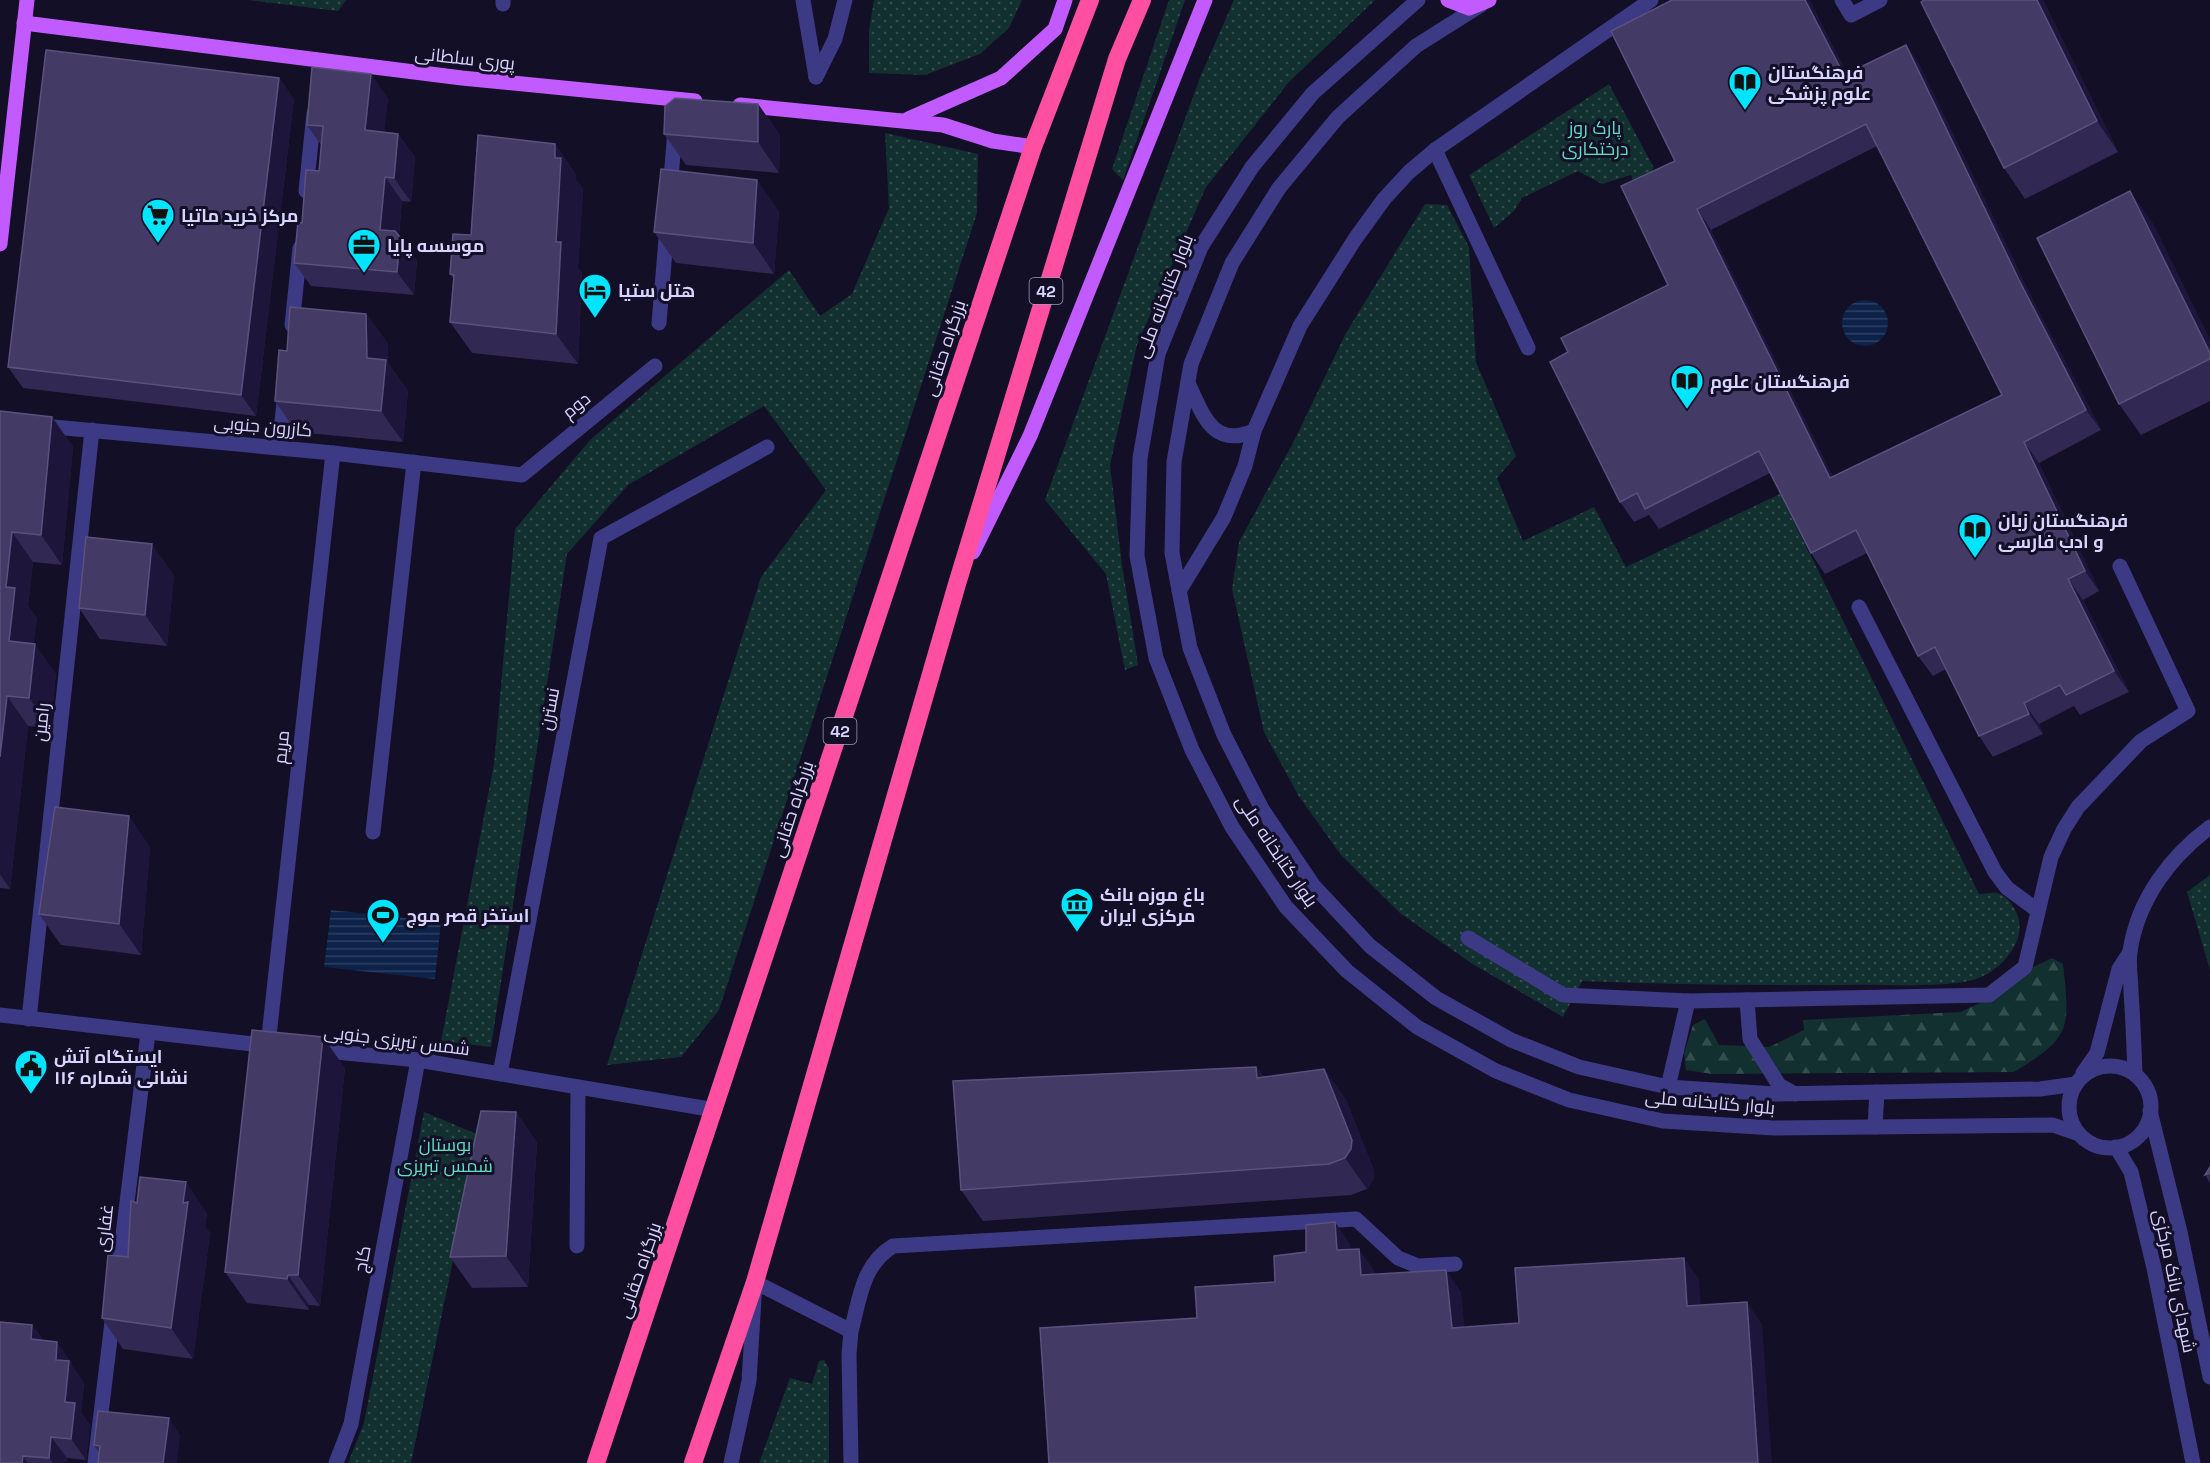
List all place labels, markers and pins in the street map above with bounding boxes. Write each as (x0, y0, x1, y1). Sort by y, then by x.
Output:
place label: فرهنگستان علوم پزشکی (1768, 61, 1871, 106)
library icon: فرهنگستان علوم پزشکی (1727, 64, 1763, 111)
supermarket icon: مرکز خرید ماتیا (140, 197, 176, 244)
place label: مرکز خرید ماتیا (181, 204, 298, 227)
office icon: موسسه پایا (346, 227, 382, 274)
place label: موسسه پایا (387, 234, 484, 258)
hotel icon: هتل ستیا (577, 272, 613, 319)
place label: هتل ستیا (618, 279, 695, 302)
library icon: فرهنگستان علوم (1669, 363, 1705, 410)
place label: فرهنگستان علوم (1710, 370, 1850, 394)
place label: فرهنگستان زبان و ادب فارسی (1998, 509, 2128, 553)
library icon: فرهنگستان زبان و ادب فارسی (1957, 512, 1993, 559)
place label: باغ موزه بانک مرکزی ایران (1100, 883, 1205, 927)
museum icon: باغ موزه بانک مرکزی ایران (1059, 886, 1095, 933)
sports icon: استخر قصر موج (365, 897, 401, 944)
place label: استخر قصر موج (406, 904, 529, 928)
place label: ایستگاه آتش نشانی شماره ۱۱۶ (54, 1045, 188, 1089)
public building icon: ایستگاه آتش نشانی شماره ۱۱۶ (13, 1048, 49, 1095)

